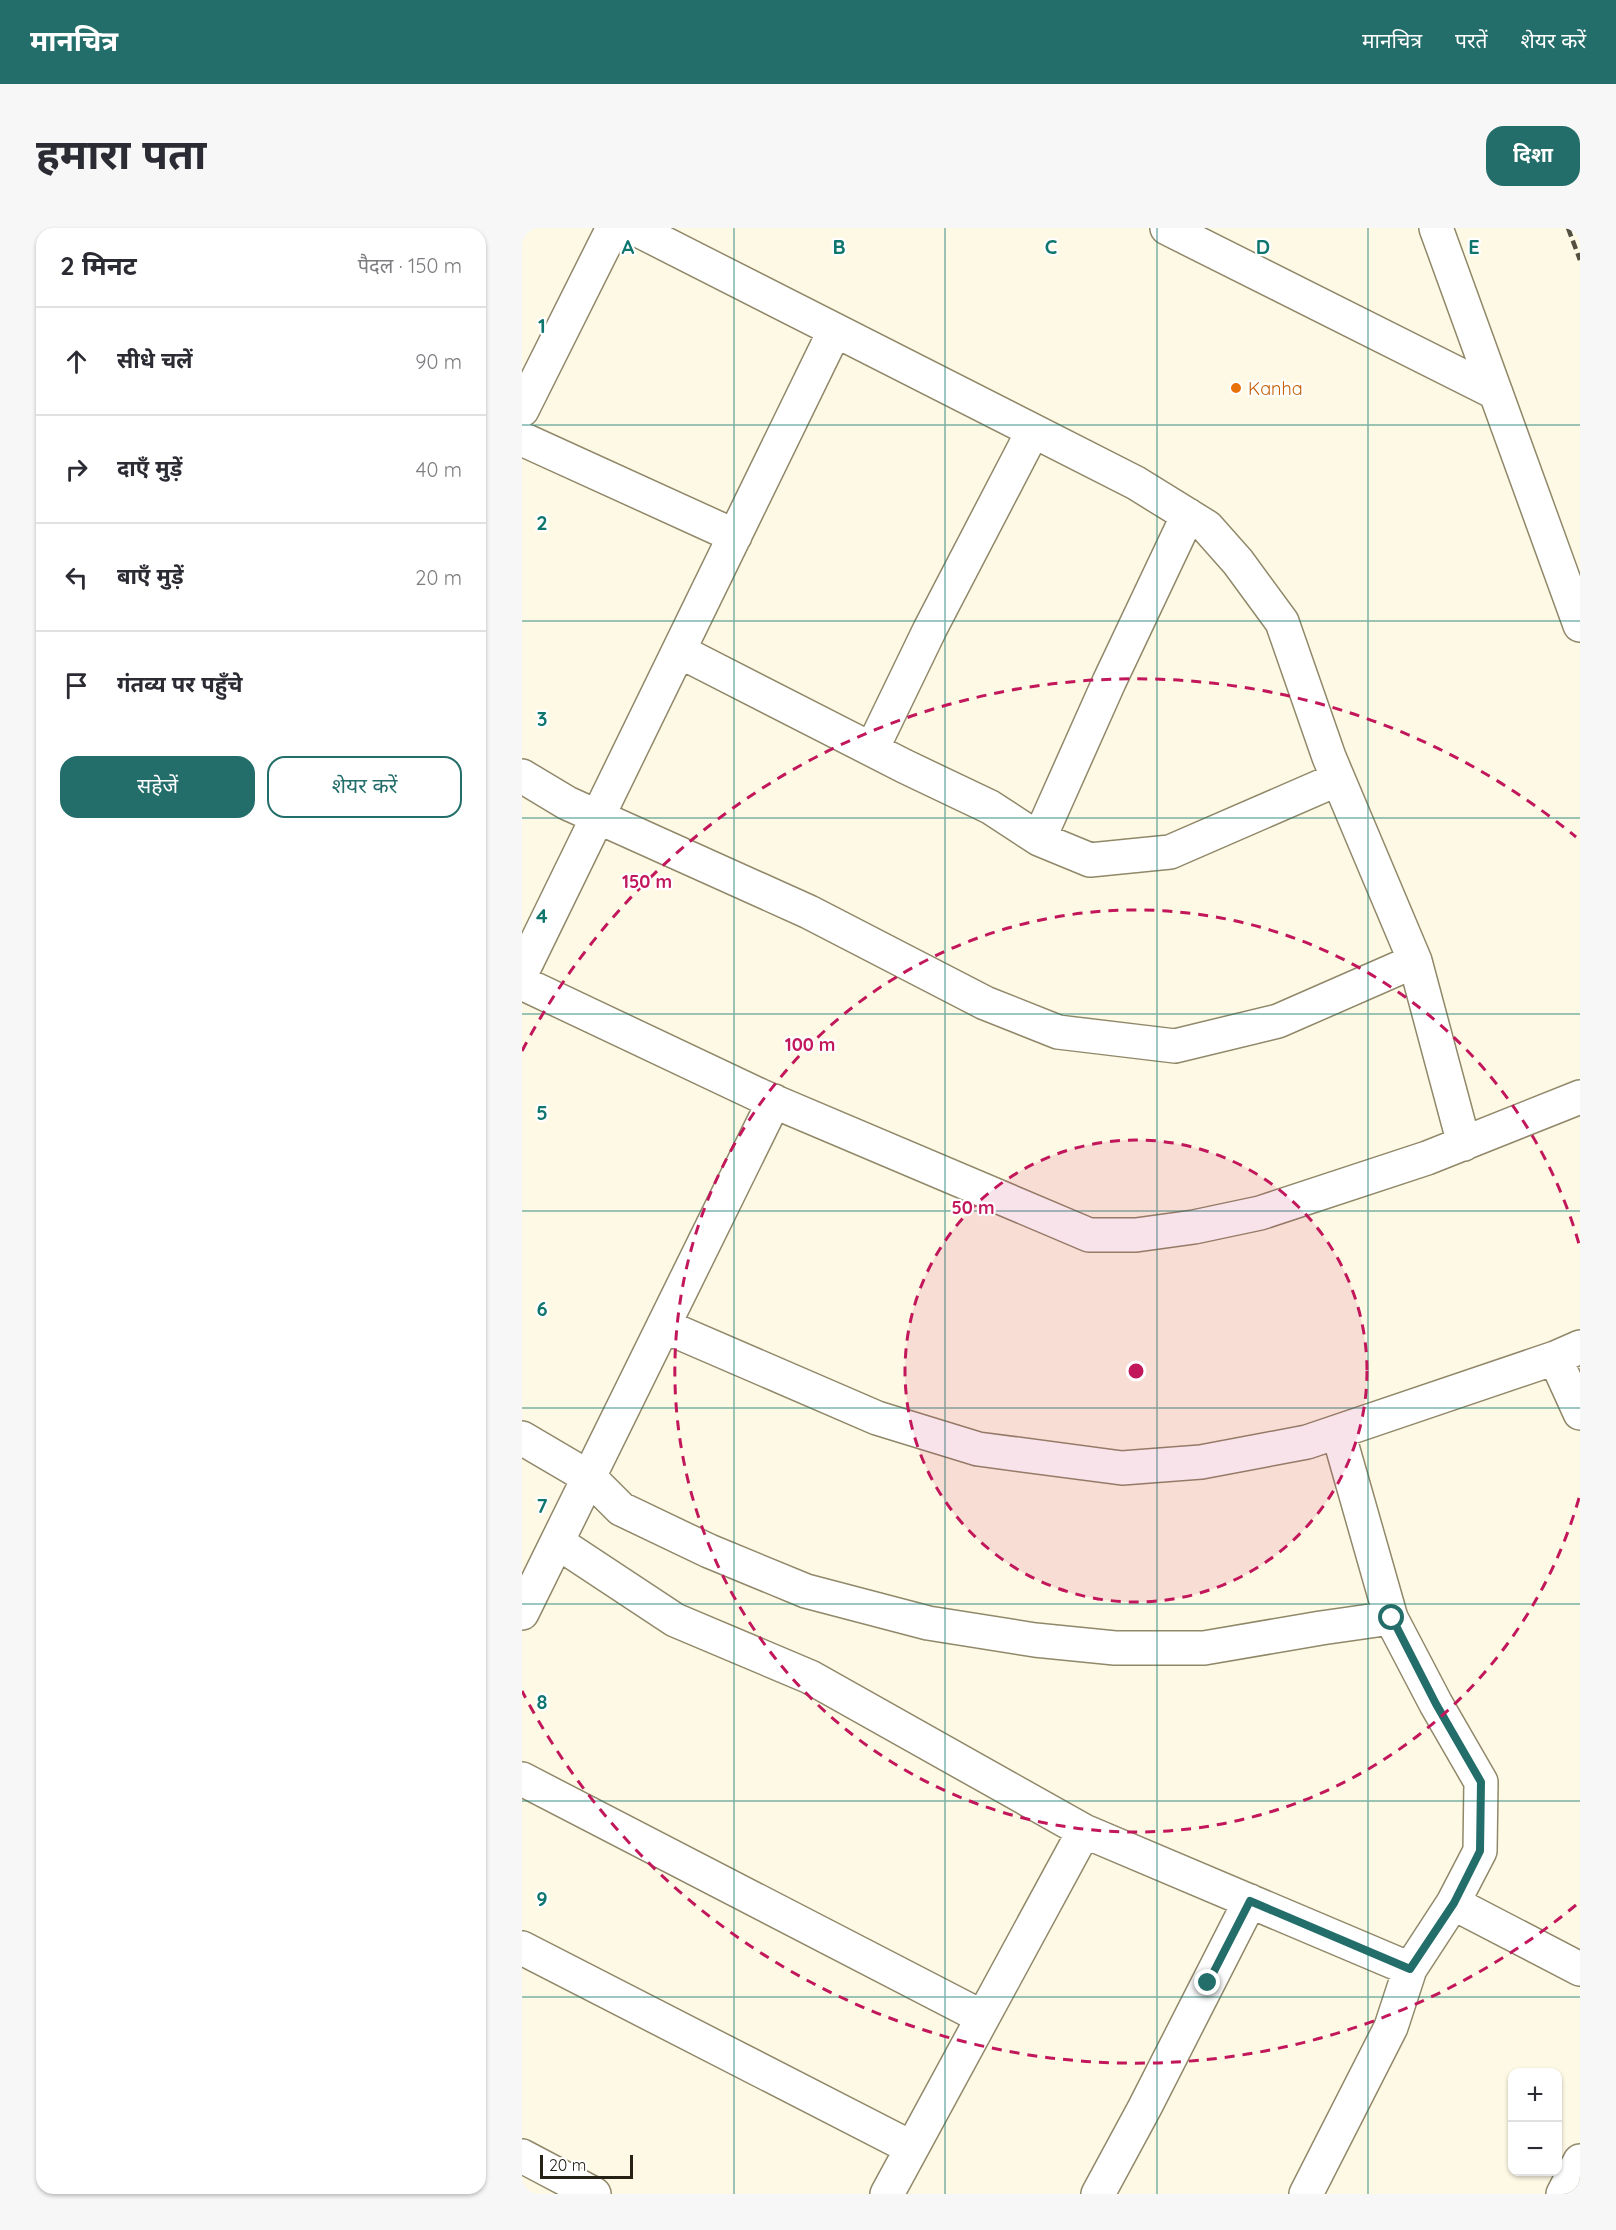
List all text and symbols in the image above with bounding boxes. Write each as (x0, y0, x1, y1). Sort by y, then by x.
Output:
text: मानचित्र (30, 23, 118, 58)
text: मानचित्र (1362, 27, 1422, 53)
text: परतें (1455, 27, 1488, 53)
text: शेयर करें (1521, 27, 1586, 53)
button: दिशा (1486, 126, 1580, 186)
text: हमारा पता (36, 127, 206, 180)
text: A (622, 234, 635, 259)
text: B (832, 234, 846, 259)
text: C (1045, 234, 1058, 259)
text: D (1256, 234, 1270, 259)
text: E (1468, 234, 1480, 259)
text: 2 मिनट (60, 249, 137, 282)
text: पैदल · 150 m (358, 253, 462, 278)
text: 1 (538, 313, 546, 338)
icon: ahead (60, 345, 93, 378)
text: सीधे चलें (117, 346, 193, 374)
text: 90 m (415, 349, 462, 374)
place label: Kanha (1248, 377, 1303, 400)
marker: Kanha (1229, 381, 1243, 395)
icon: right (60, 453, 93, 486)
text: दाएँ मुड़ें (117, 454, 182, 482)
text: 40 m (416, 457, 462, 482)
text: 2 (536, 510, 548, 535)
icon: left (60, 561, 93, 594)
text: बाएँ मुड़ें (117, 562, 183, 590)
text: 20 m (415, 565, 462, 590)
icon: arrive (60, 669, 93, 702)
text: गंतव्य पर पहुँचे (117, 670, 242, 698)
text: 3 (537, 706, 547, 731)
button: सहेजें (60, 756, 255, 818)
button: शेयर करें (267, 756, 462, 818)
text: 150 m (622, 870, 672, 893)
text: 4 (536, 903, 548, 928)
text: 100 m (785, 1033, 835, 1056)
text: 5 (536, 1100, 548, 1125)
text: 50 m (951, 1196, 995, 1219)
text: 6 (536, 1296, 548, 1321)
centre of rings (1126, 1361, 1146, 1381)
text: 7 (537, 1493, 548, 1518)
route start (1378, 1604, 1404, 1630)
text: 8 (537, 1689, 548, 1714)
text: 9 (536, 1886, 548, 1911)
route end (1194, 1969, 1220, 1995)
map controls (1508, 2068, 1562, 2176)
button: + (1508, 2068, 1562, 2122)
button: − (1508, 2122, 1562, 2176)
scale bar (540, 2152, 633, 2180)
text: 20 m (549, 2155, 586, 2175)

